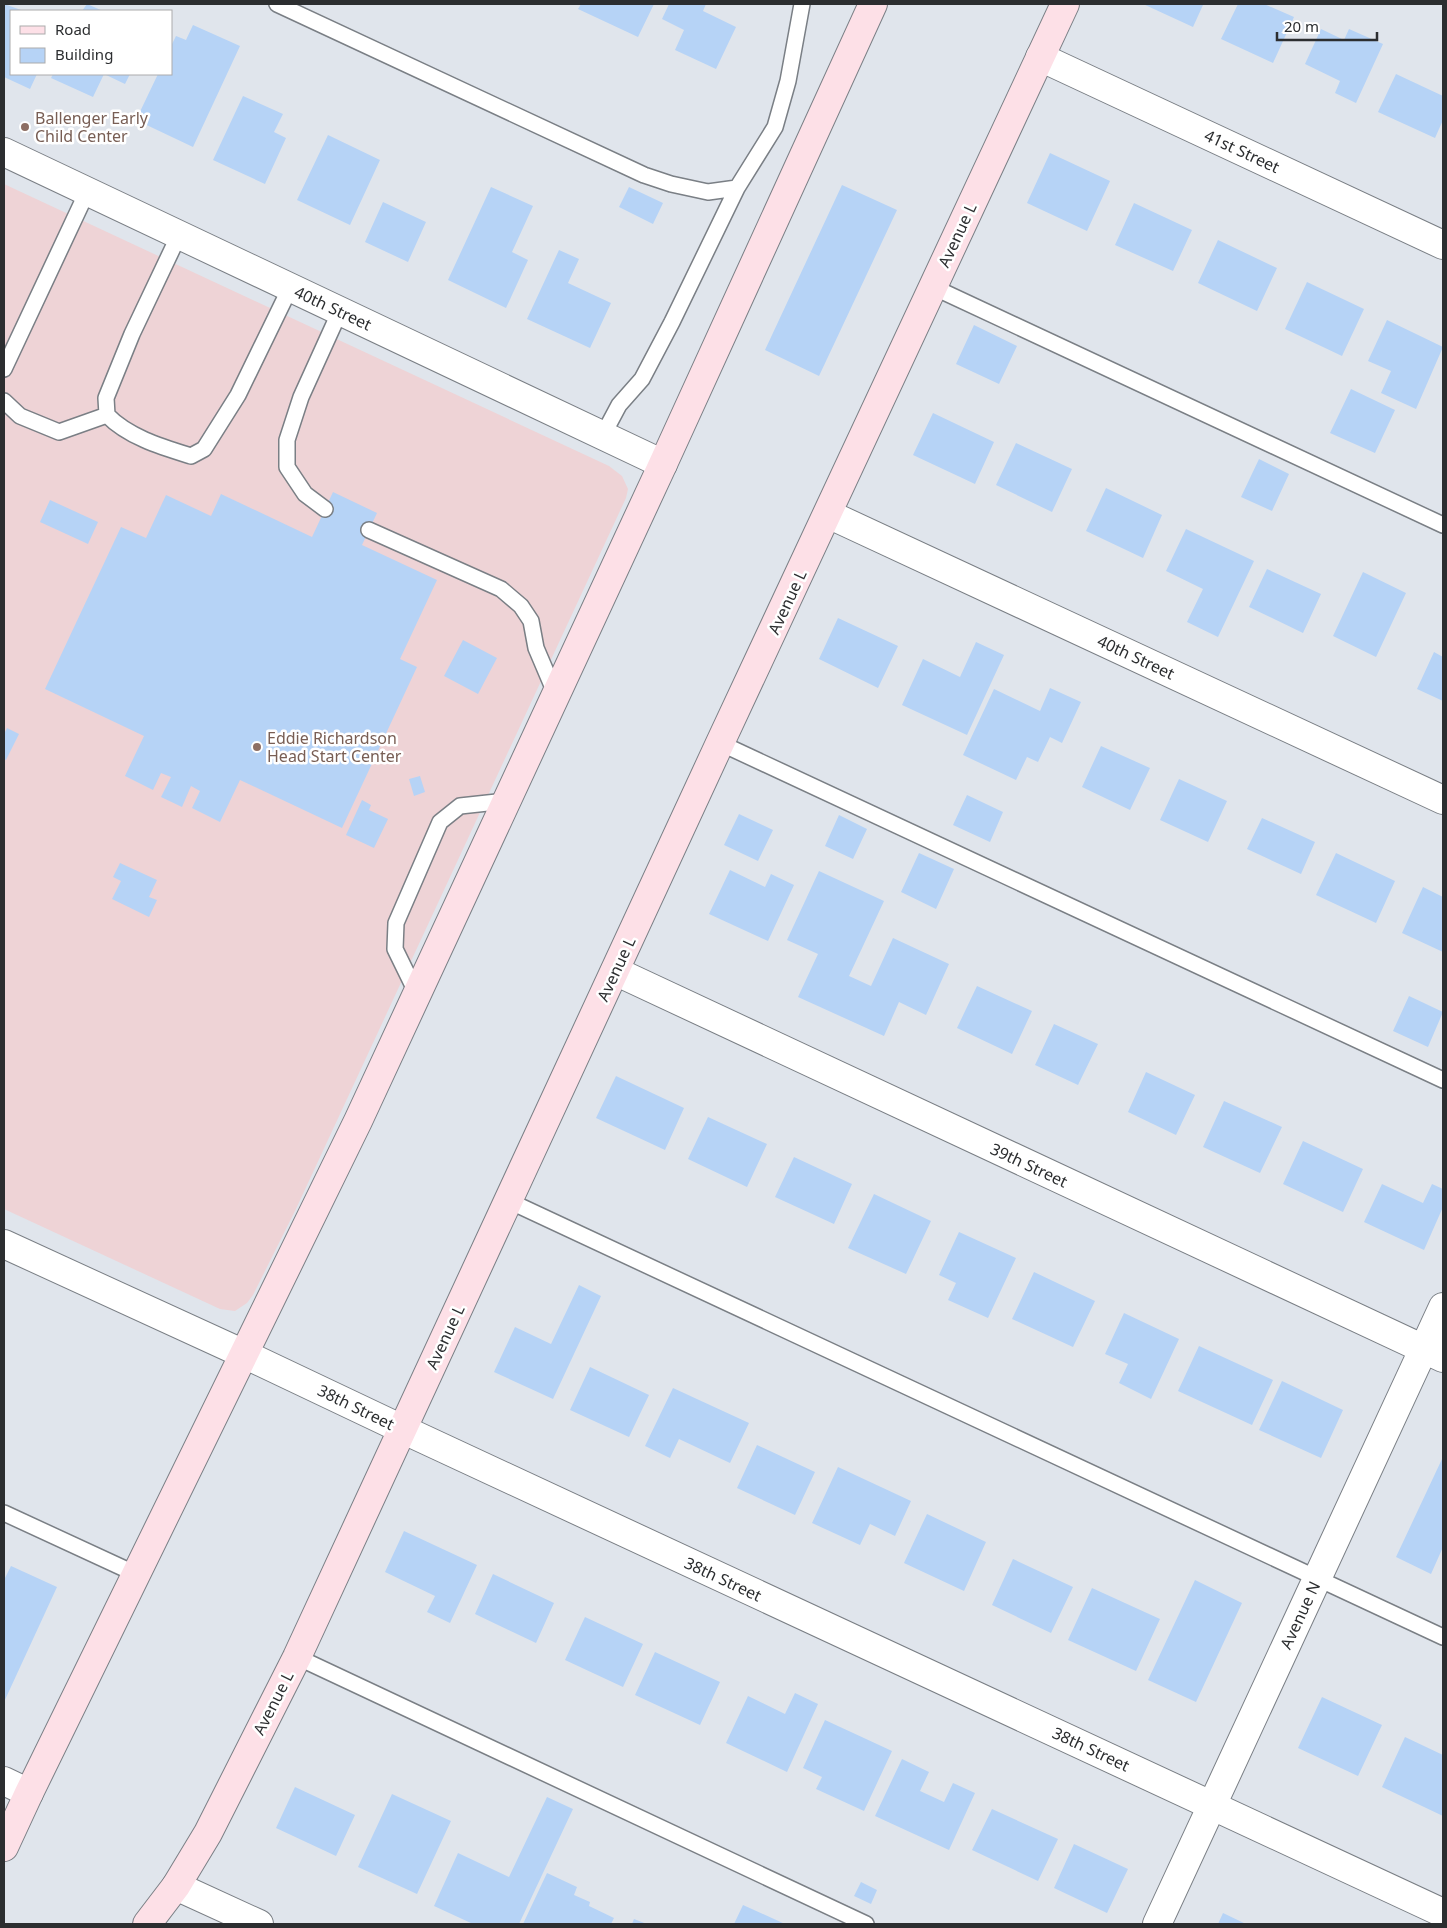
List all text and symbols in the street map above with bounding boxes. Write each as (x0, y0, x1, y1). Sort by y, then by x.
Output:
legend (10, 10, 172, 75)
scale bar (1277, 10, 1377, 42)
text: 20 m (1284, 16, 1319, 36)
text: Road (55, 19, 91, 39)
text: Building (55, 44, 113, 64)
place label: Ballenger Early Child Center (35, 107, 149, 147)
marker: Ballenger Early Child Center (19, 121, 31, 133)
street label: 41st Street (1201, 124, 1283, 178)
street label: Avenue L (933, 199, 981, 271)
street label: 40th Street (291, 281, 375, 336)
street label: Avenue L (763, 566, 811, 638)
street label: 40th Street (1094, 630, 1178, 685)
place label: Eddie Richardson Head Start Center (267, 727, 402, 767)
marker: Eddie Richardson Head Start Center (251, 741, 263, 753)
street label: Avenue L (592, 933, 640, 1005)
street label: 39th Street (987, 1138, 1071, 1193)
street label: Avenue L (421, 1301, 469, 1373)
street label: 38th Street (314, 1379, 398, 1435)
street label: 38th Street (681, 1552, 765, 1607)
street label: Avenue N (1275, 1577, 1325, 1653)
street label: Avenue L (248, 1667, 298, 1739)
street label: 38th Street (1049, 1722, 1133, 1777)

